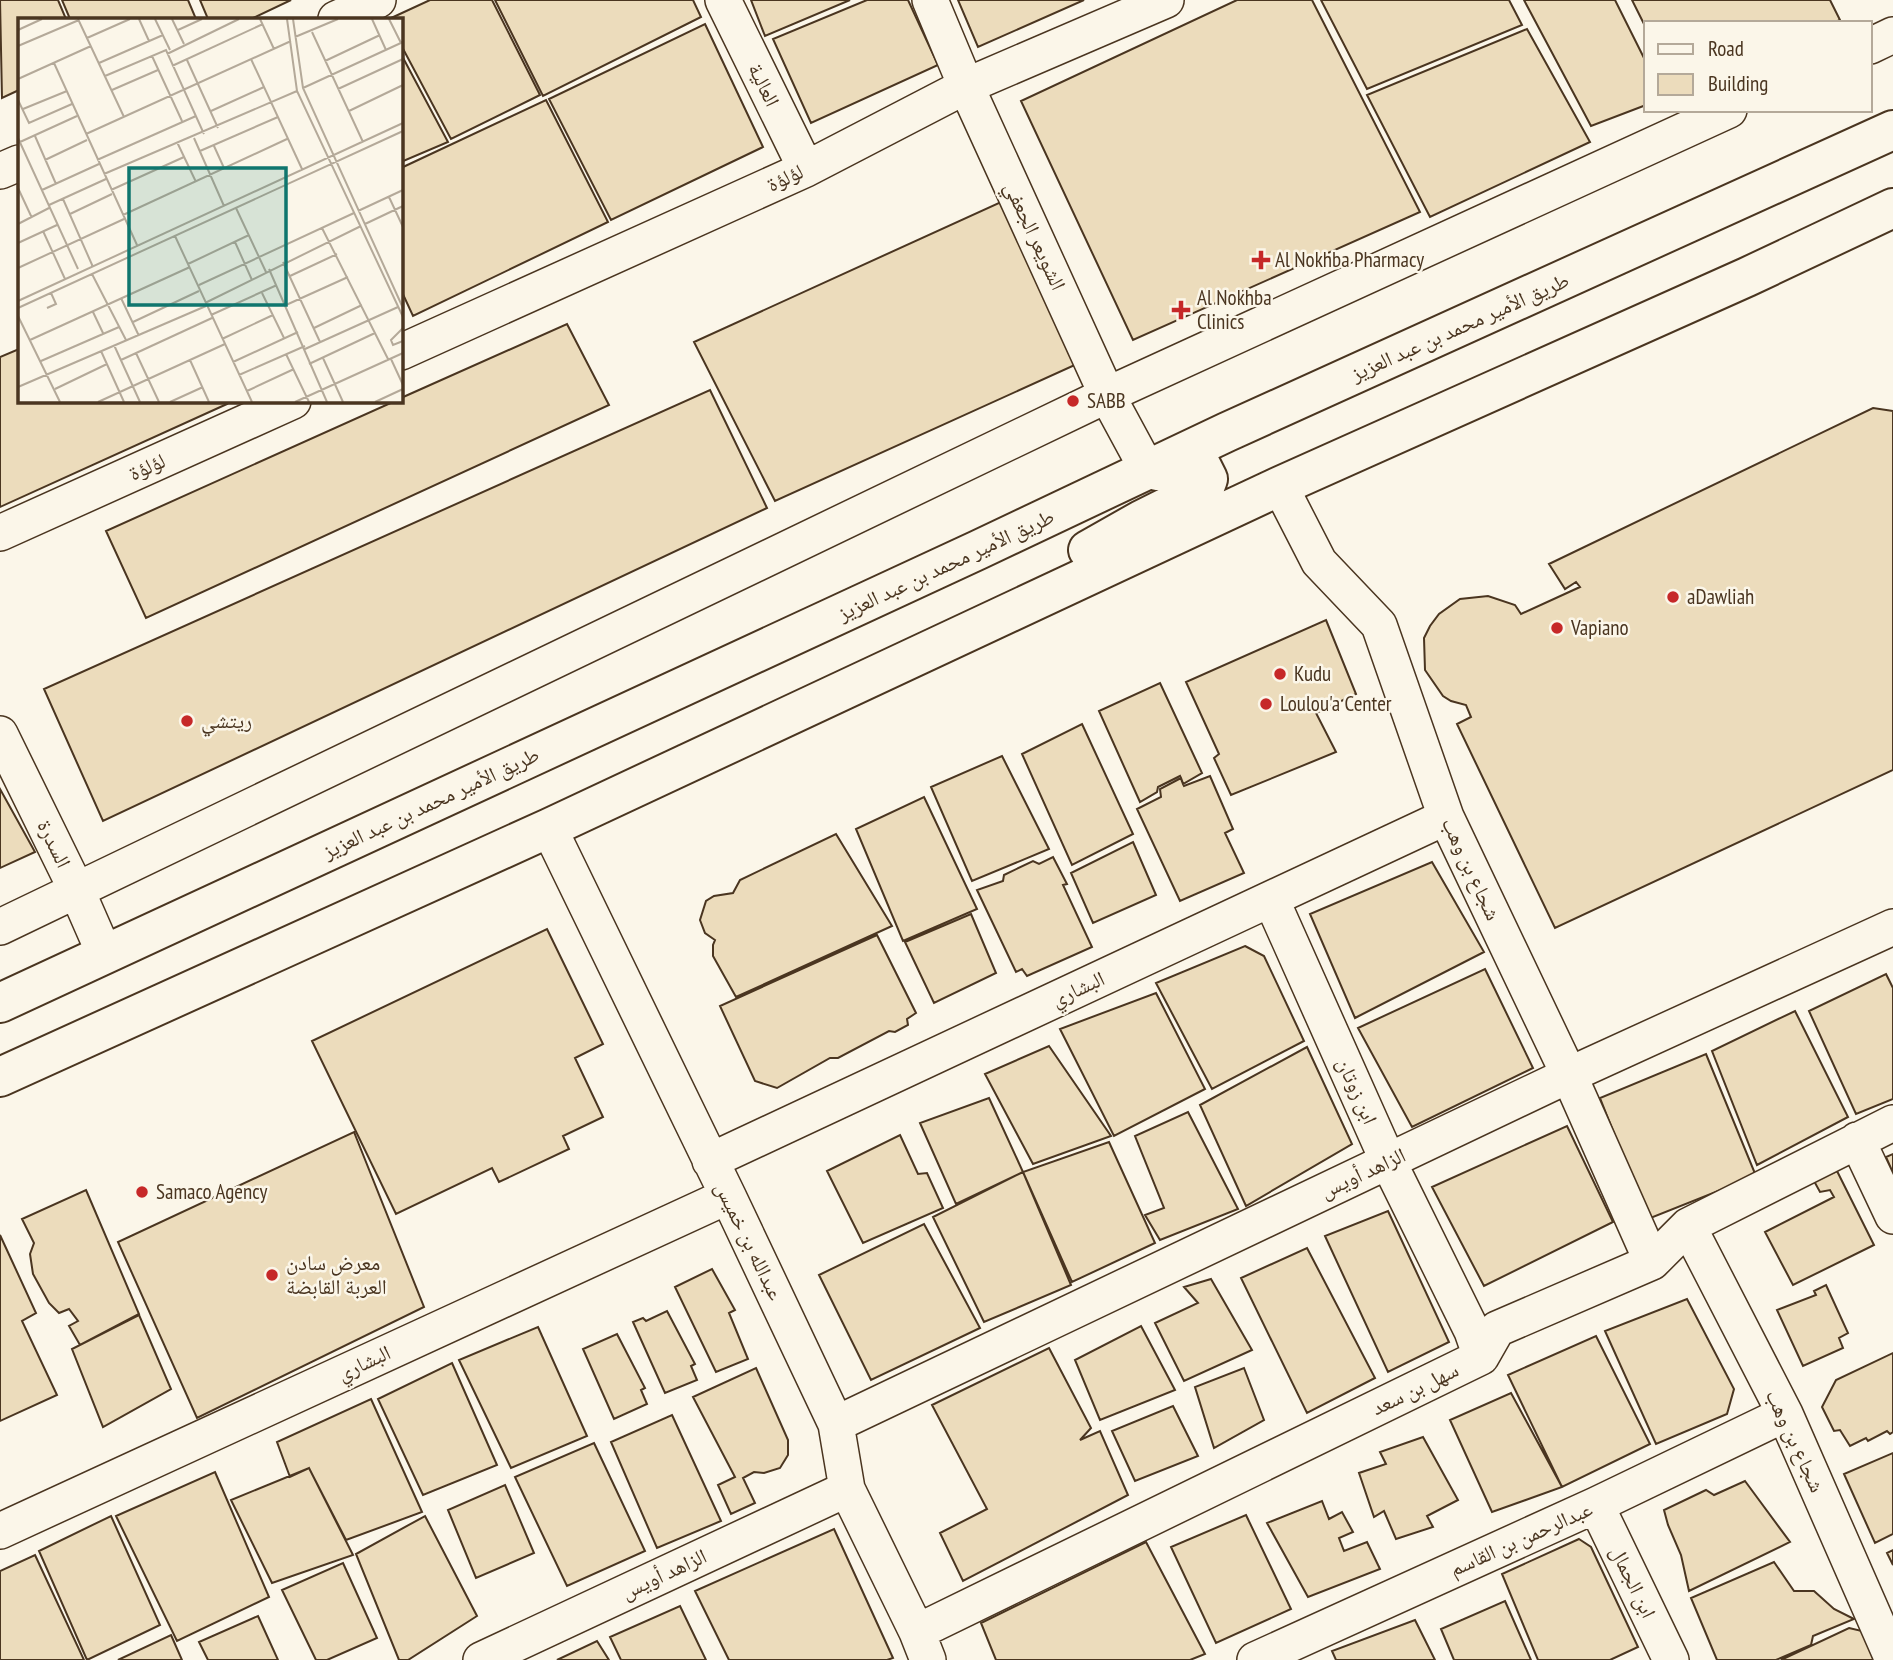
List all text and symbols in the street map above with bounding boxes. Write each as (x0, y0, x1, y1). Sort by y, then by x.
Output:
inset map (18, 18, 402, 402)
legend (1644, 21, 1872, 112)
text: Road (1708, 35, 1744, 62)
street label: العالية (742, 59, 786, 111)
text: Building (1708, 70, 1768, 97)
street label: لؤلؤة (762, 157, 807, 198)
street label: الشويعر الجعفي (996, 177, 1072, 296)
place label: Al Nokhba Pharmacy (1275, 246, 1424, 273)
marker: Al Nokhba Pharmacy (1253, 252, 1269, 268)
street label: طريق الأمير محمد بن عبد العزيز (1346, 266, 1573, 387)
place label: Al Nokhba Clinics (1197, 284, 1272, 335)
marker: Al Nokhba Clinics (1171, 300, 1191, 320)
place label: SABB (1087, 387, 1126, 414)
marker: SABB (1065, 393, 1081, 409)
street label: لؤلؤة (124, 447, 169, 486)
street label: طريق الأمير محمد بن عبد العزيز (832, 502, 1058, 627)
place label: aDawliah (1687, 583, 1754, 610)
marker: aDawliah (1665, 589, 1681, 605)
place label: Vapiano (1570, 614, 1629, 641)
marker: Vapiano (1549, 620, 1565, 636)
place label: Kudu (1294, 660, 1331, 687)
marker: Kudu (1272, 666, 1288, 682)
place label: Loulou'a Center (1280, 690, 1392, 717)
marker: Loulou'a Center (1258, 696, 1274, 712)
place label: ريتشي (201, 707, 252, 737)
marker: ريتشي (179, 713, 195, 729)
street label: طريق الأمير محمد بن عبد العزيز (317, 740, 543, 865)
street label: شجاع بن وهب (1436, 813, 1507, 925)
street label: السدرة (31, 815, 78, 872)
street label: البشاري (1047, 964, 1110, 1016)
street label: ابن زوتان (1331, 1053, 1384, 1128)
street label: الزاهد أويس (1316, 1141, 1410, 1204)
street label: عبدالله بن خميس (709, 1177, 790, 1305)
place label: Samaco Agency (156, 1178, 267, 1205)
marker: Samaco Agency (134, 1184, 150, 1200)
place label: معرض سادن العربة القابضة (286, 1249, 387, 1300)
marker: معرض سادن العربة القابضة (264, 1267, 280, 1283)
street label: البشاري (333, 1338, 396, 1390)
street label: سهل بن سعد (1367, 1356, 1463, 1421)
street label: شجاع بن وهب (1760, 1385, 1831, 1497)
street label: عبدالرحمن بن القاسم (1445, 1495, 1597, 1583)
street label: ابن الجمال (1604, 1541, 1663, 1622)
street label: الزاهد أويس (617, 1542, 711, 1605)

